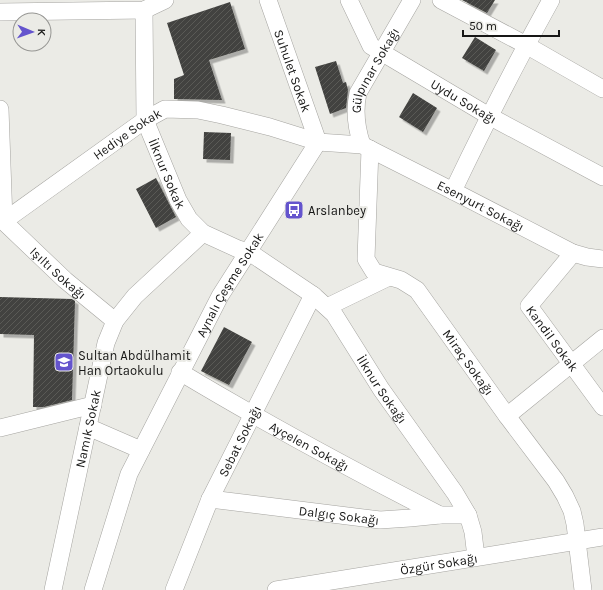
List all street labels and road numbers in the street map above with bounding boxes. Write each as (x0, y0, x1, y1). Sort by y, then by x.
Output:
street label: Gülpınar Sokağı (349, 25, 402, 113)
street label: Suhulet Sokak (271, 28, 314, 114)
street label: Uydu Sokağı (428, 76, 499, 127)
street label: Hediye Sokak (90, 105, 164, 163)
street label: İlknur Sokak (145, 136, 189, 212)
street label: Esenyurt Sokağı (435, 177, 527, 235)
street label: Aynalı Çeşme Sokak (193, 230, 267, 340)
street label: Işıltı Sokağı (27, 244, 89, 302)
street label: Kandil Sokak (523, 303, 581, 375)
street label: Miraç Sokağı (440, 327, 497, 398)
street label: İlknur Sokağı (354, 353, 410, 426)
street label: Namık Sokak (72, 388, 104, 469)
street label: Sebat Sokağı (216, 403, 264, 479)
street label: Ayçelen Sokağı (267, 418, 352, 474)
street label: Dalgıç Sokağı (298, 503, 380, 528)
street label: Özgür Sokağı (399, 550, 479, 578)

